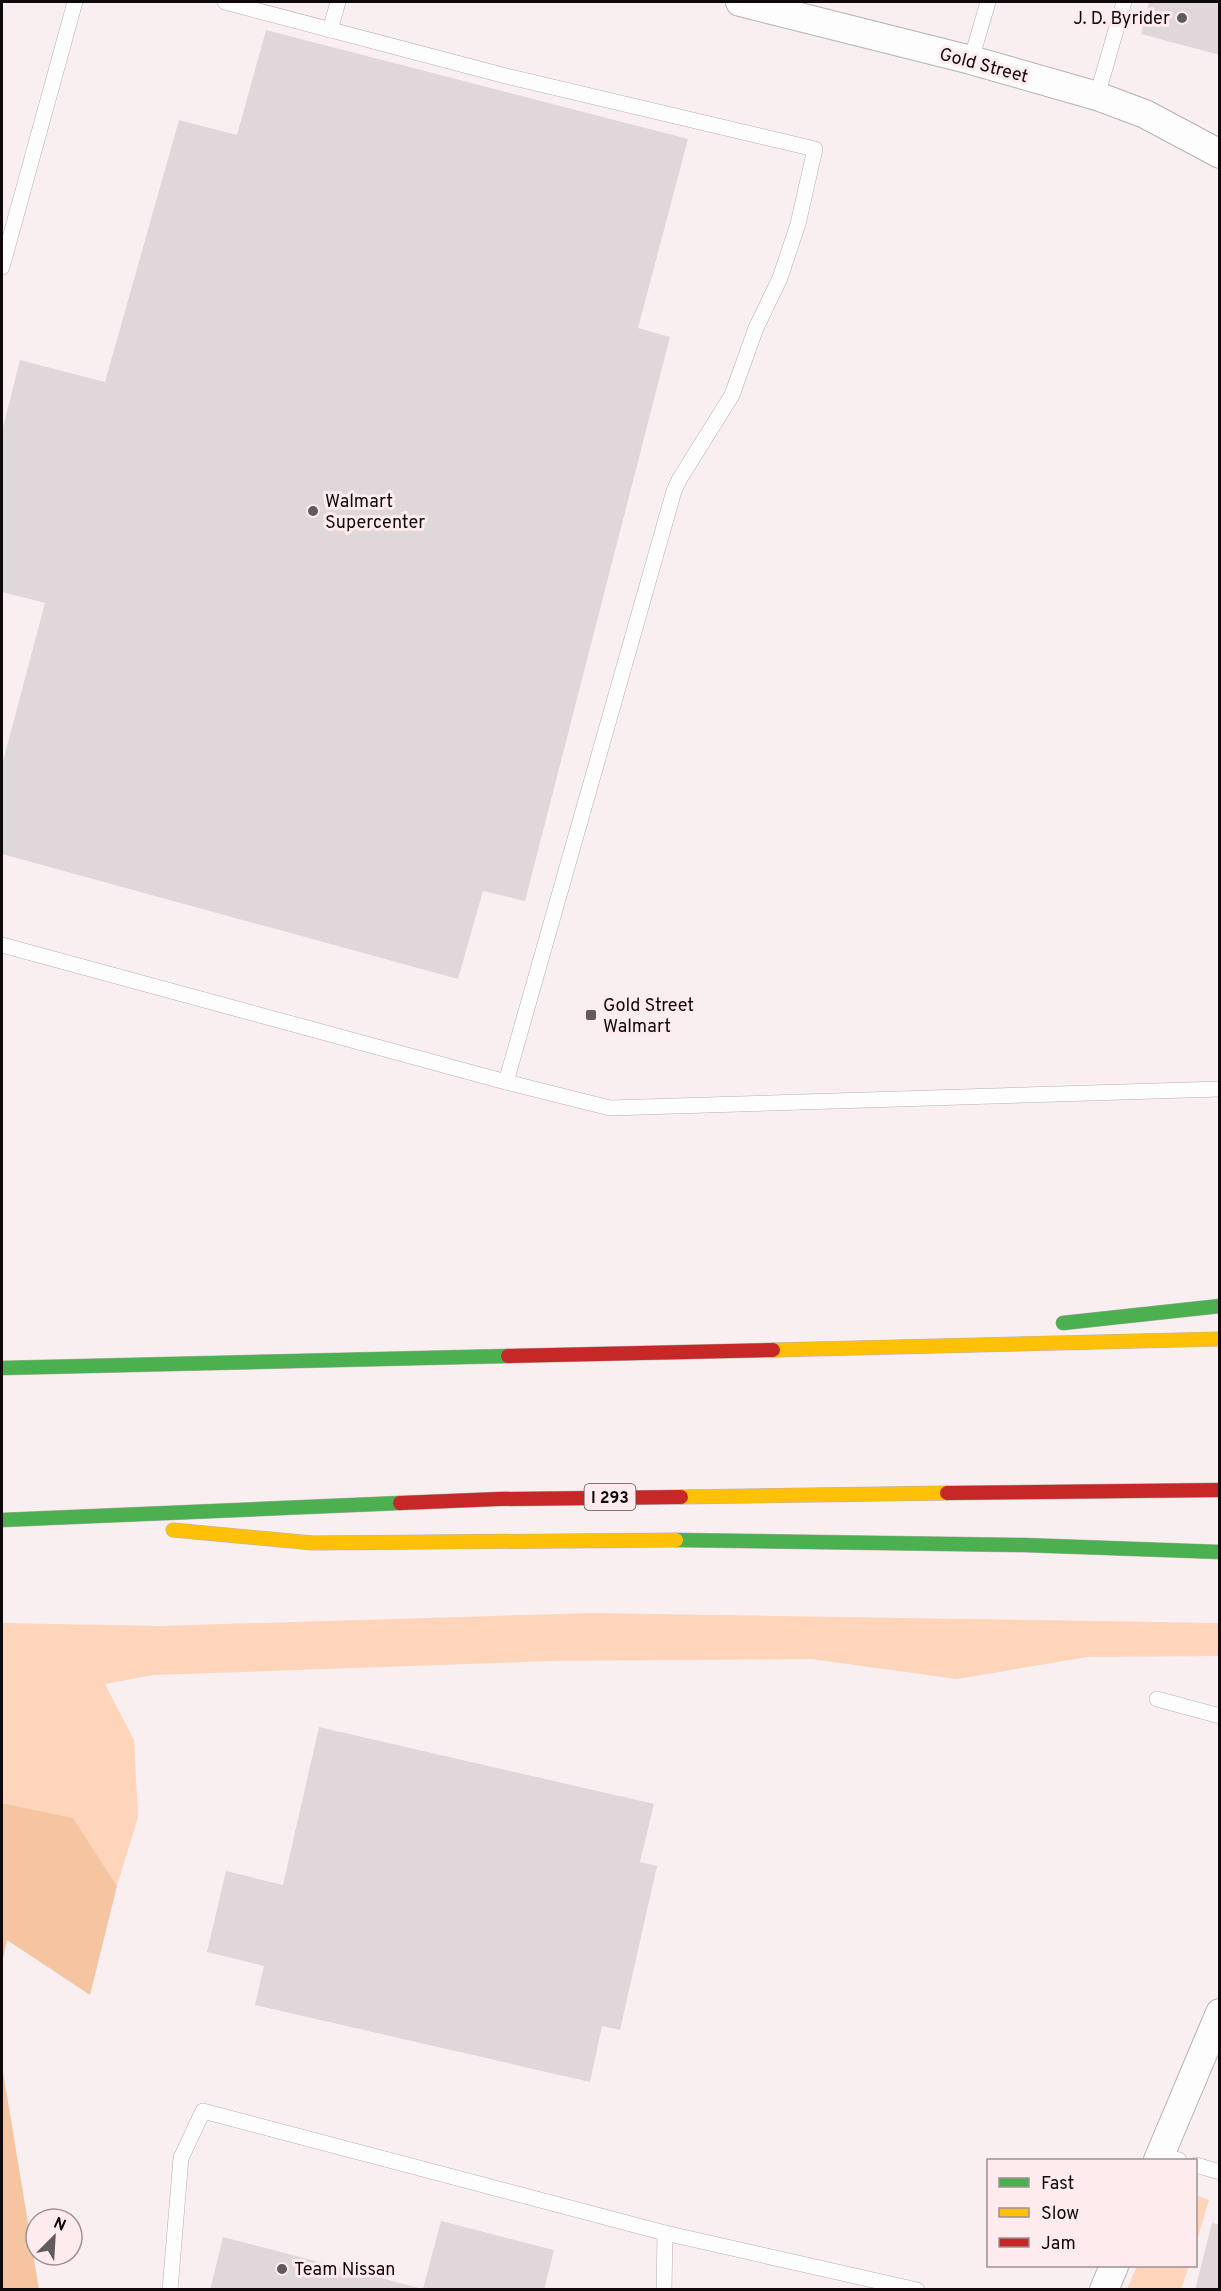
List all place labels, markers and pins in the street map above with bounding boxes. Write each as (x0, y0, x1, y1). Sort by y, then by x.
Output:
place label: J. D. Byrider (1073, 8, 1170, 31)
marker: J. D. Byrider (1175, 11, 1189, 25)
place label: Walmart Supercenter (325, 491, 425, 535)
marker: Walmart Supercenter (306, 504, 320, 518)
place label: Gold Street Walmart (603, 995, 694, 1039)
marker: Gold Street Walmart (584, 1008, 598, 1022)
place label: Team Nissan (294, 2259, 396, 2282)
marker: Team Nissan (275, 2262, 289, 2276)

